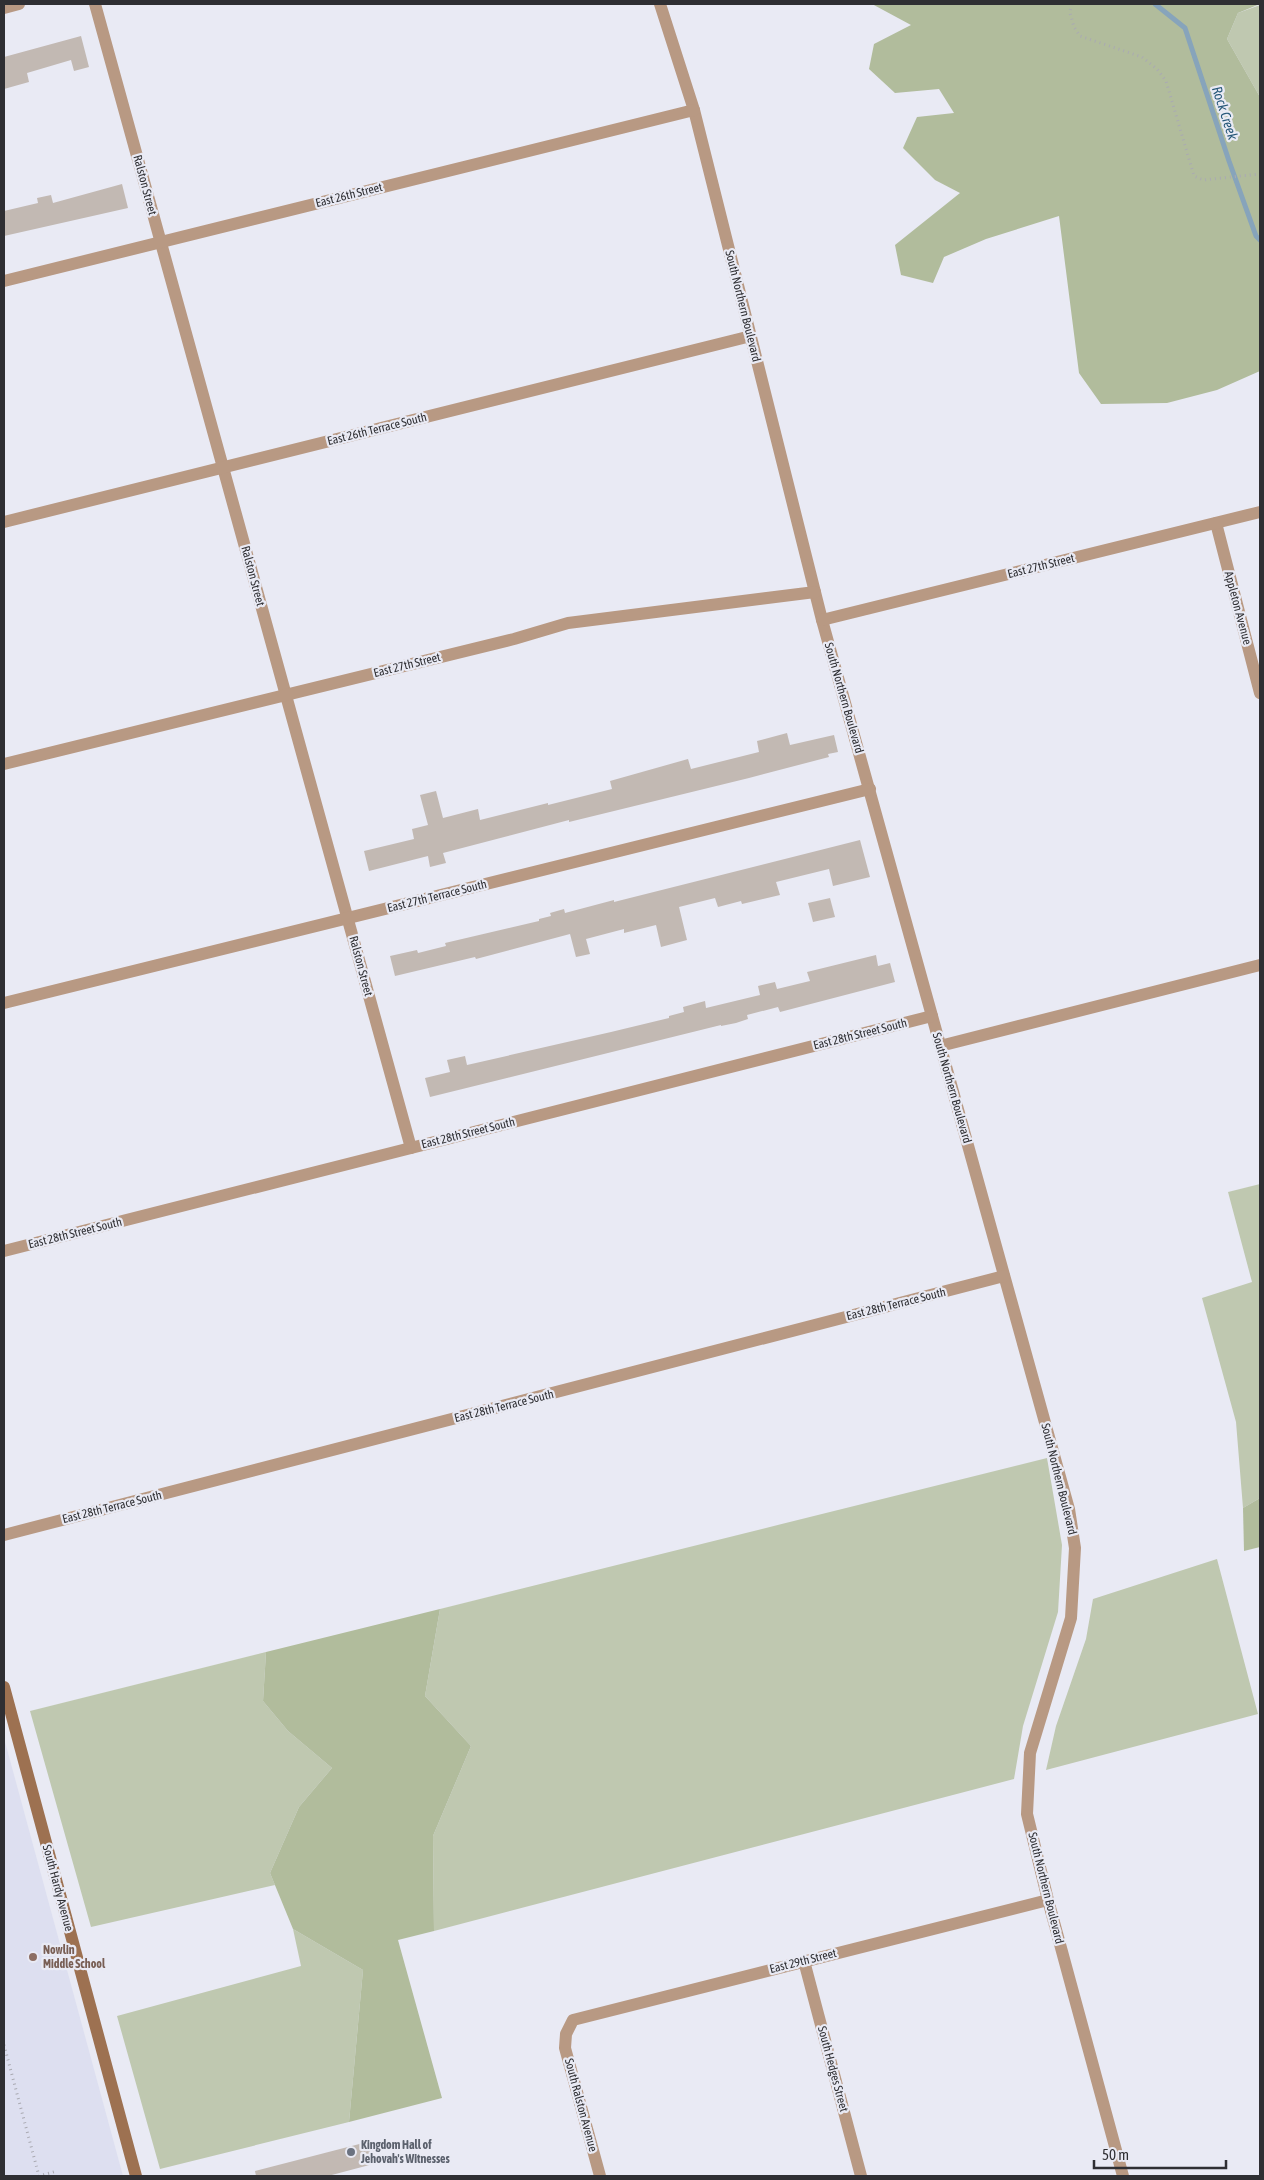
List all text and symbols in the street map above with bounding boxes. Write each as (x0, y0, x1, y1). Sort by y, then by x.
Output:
water label: Rock Creek (1209, 84, 1241, 143)
street label: Ralston Street (130, 153, 160, 217)
street label: East 26th Street (314, 180, 384, 210)
street label: South Northern Boulevard (722, 249, 764, 363)
street label: East 26th Terrace South (326, 410, 428, 448)
street label: Ralston Street (238, 544, 268, 608)
street label: East 27th Street (1006, 551, 1076, 581)
street label: Appleton Avenue (1221, 570, 1255, 646)
street label: South Northern Boulevard (822, 641, 866, 755)
street label: East 27th Street (372, 650, 442, 680)
street label: East 27th Terrace South (386, 877, 488, 915)
street label: Ralston Street (346, 934, 376, 998)
street label: East 28th Street South (812, 1016, 908, 1052)
street label: South Northern Boulevard (930, 1031, 974, 1145)
street label: East 28th Street South (420, 1115, 516, 1151)
street label: East 28th Street South (27, 1215, 123, 1251)
street label: East 28th Terrace South (845, 1285, 947, 1323)
street label: East 28th Terrace South (453, 1387, 555, 1425)
street label: South Northern Boulevard (1038, 1422, 1080, 1536)
street label: East 28th Terrace South (61, 1488, 163, 1526)
street label: South Northern Boulevard (1025, 1831, 1067, 1945)
street label: South Hardy Avenue (40, 1843, 76, 1933)
place label: Nowlin Middle School (43, 1943, 106, 1971)
street label: East 29th Street (768, 1946, 838, 1976)
marker: Nowlin Middle School (27, 1951, 39, 1963)
street label: South Hedges Street (815, 2025, 851, 2114)
street label: South Ralston Avenue (562, 2057, 600, 2153)
place label: Kingdom Hall of Jehovah's Witnesses (360, 2138, 451, 2166)
scale bar (1094, 2138, 1226, 2170)
marker: Kingdom Hall of Jehovah's Witnesses (345, 2146, 357, 2158)
text: 50 m (1102, 2146, 1129, 2163)

